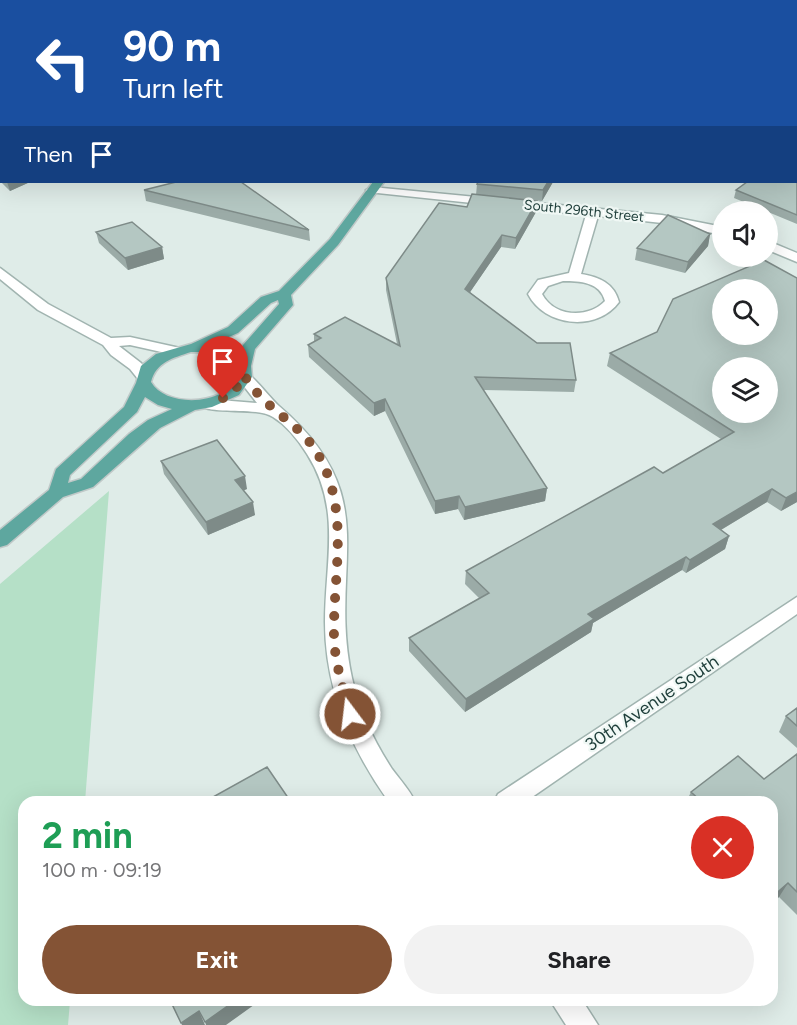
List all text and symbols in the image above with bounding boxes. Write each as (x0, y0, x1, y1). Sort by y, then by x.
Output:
text: 90 m (123, 21, 221, 72)
icon: left (24, 24, 102, 102)
text: Turn left (123, 72, 223, 105)
icon: arrive (85, 138, 118, 171)
text: Then (24, 141, 73, 168)
street label: South 296th Street (523, 196, 645, 226)
map controls (712, 201, 778, 423)
button: sound (712, 201, 778, 267)
button: search (712, 279, 778, 345)
pin (197, 336, 248, 398)
icon: arrive (206, 345, 239, 378)
button: layers (712, 357, 778, 423)
street label: 30th Avenue South (581, 650, 723, 756)
position arrow (318, 682, 382, 746)
text: 2 min (42, 814, 133, 857)
button: close (691, 816, 754, 879)
text: 100 m · 09:19 (42, 858, 162, 882)
button: Exit (42, 925, 392, 994)
button: Share (404, 925, 754, 994)

